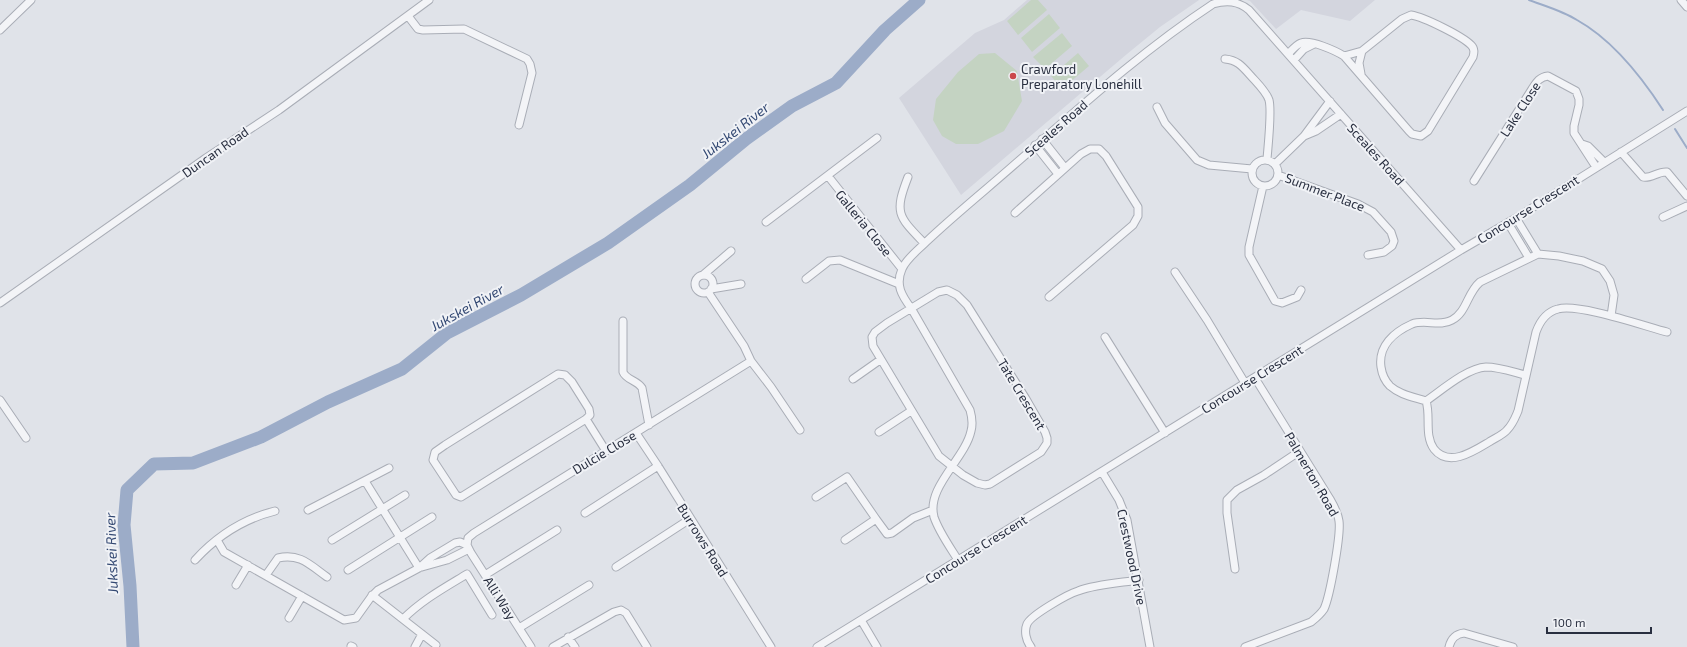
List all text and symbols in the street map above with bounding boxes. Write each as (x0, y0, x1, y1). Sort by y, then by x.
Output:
place label: Crawford Preparatory Lonehill (1021, 61, 1142, 92)
marker: Crawford Preparatory Lonehill (1008, 71, 1018, 81)
street label: Lake Close (1496, 78, 1544, 140)
street label: Sceales Road (1021, 96, 1091, 160)
water label: Jukskei River (697, 98, 772, 162)
street label: Sceales Road (1344, 120, 1408, 188)
street label: Duncan Road (179, 123, 251, 181)
street label: Summer Place (1283, 169, 1367, 215)
street label: Concourse Crescent (1474, 171, 1582, 247)
street label: Galleria Close (832, 187, 896, 259)
water label: Jukskei River (427, 280, 507, 335)
street label: Concourse Crescent (1198, 341, 1306, 417)
street label: Tate Crescent (995, 356, 1050, 432)
street label: Dulcie Close (569, 427, 639, 477)
street label: Palmerton Road (1281, 429, 1343, 519)
street label: Burrows Road (674, 500, 732, 580)
street label: Crestwood Drive (1114, 508, 1150, 606)
street label: Concourse Crescent (922, 511, 1030, 587)
water label: Jukskei River (101, 512, 121, 595)
street label: Alli Way (481, 573, 520, 623)
scale bar (1547, 609, 1651, 635)
text: 100 m (1553, 615, 1585, 629)

